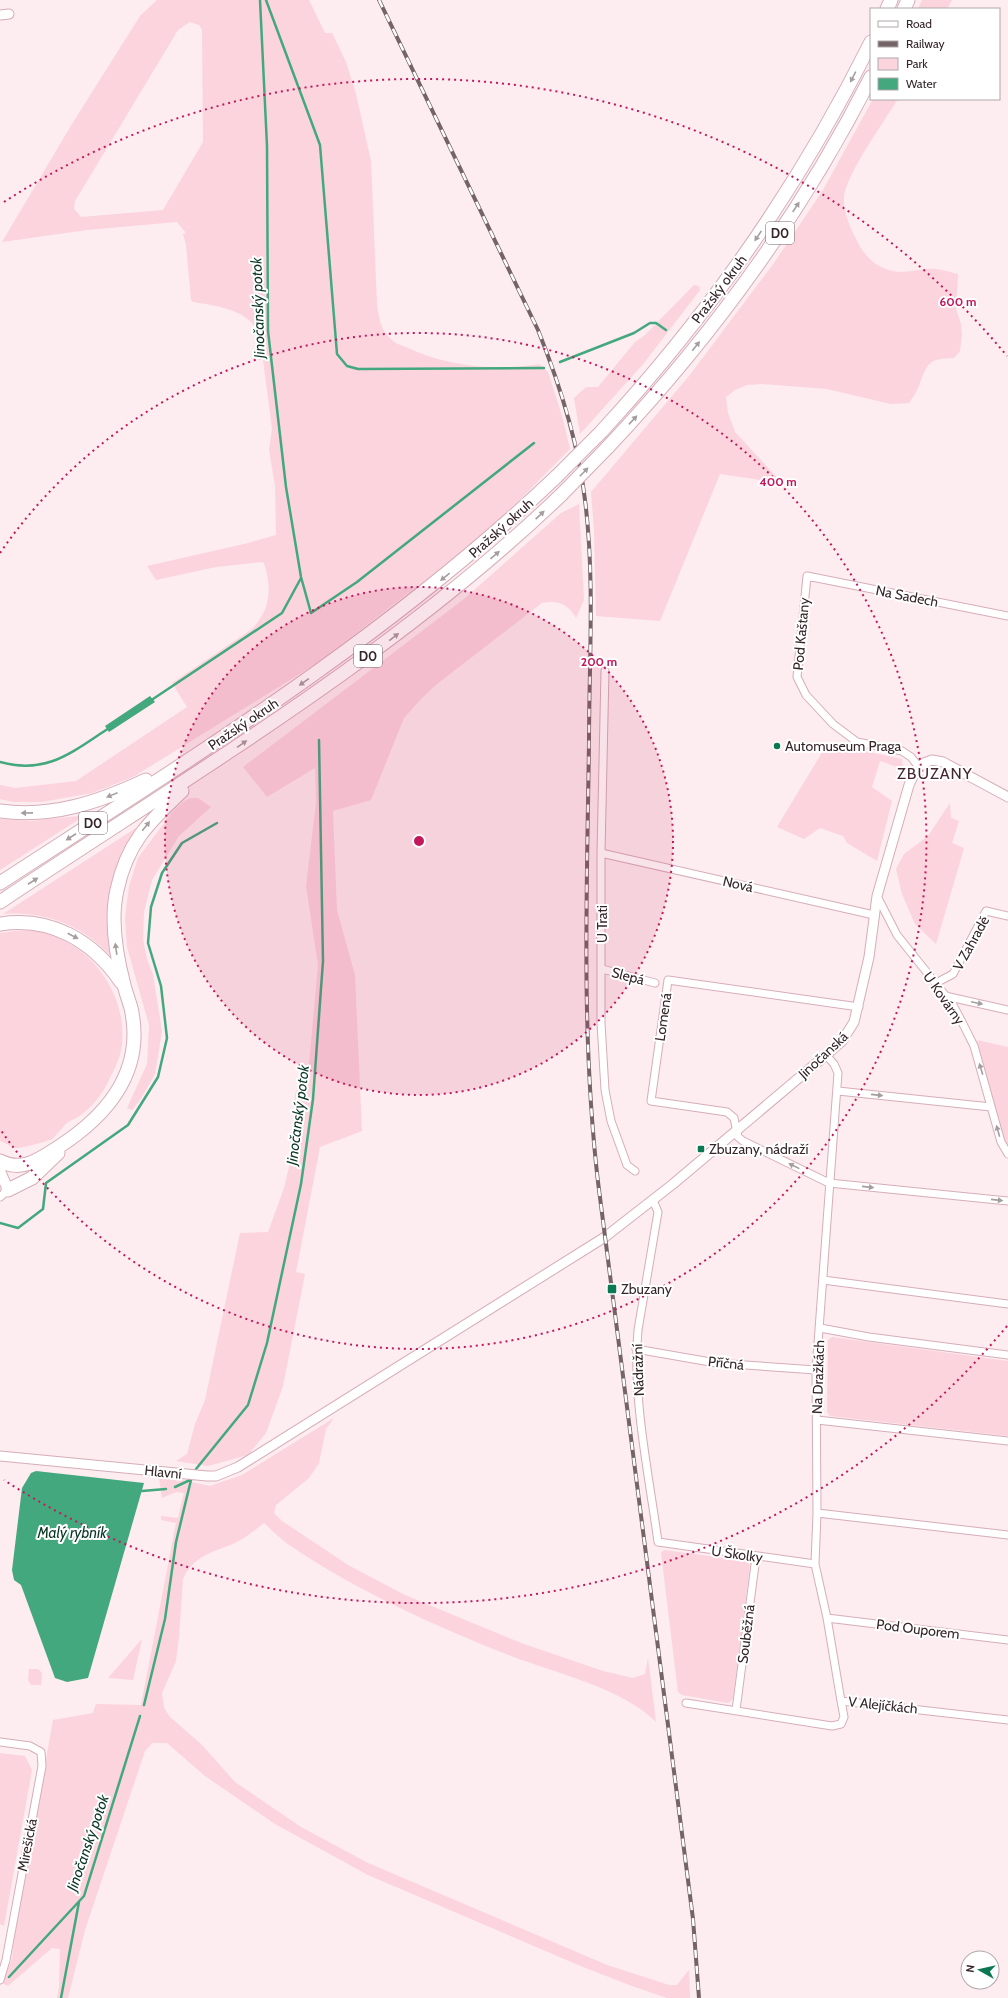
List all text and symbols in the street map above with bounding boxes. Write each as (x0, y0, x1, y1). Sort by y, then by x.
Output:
legend (870, 8, 1000, 100)
text: Road (906, 16, 932, 31)
text: Railway (906, 36, 944, 51)
text: Park (906, 56, 928, 71)
one-way arrow (850, 71, 856, 82)
text: Water (906, 76, 937, 91)
one-way arrow (793, 201, 800, 213)
road number: D0 (766, 222, 794, 244)
one-way arrow (754, 231, 762, 241)
street label: Pražský okruh (687, 251, 751, 327)
water label: Jinočanský potok (247, 257, 269, 361)
text: 600 m (940, 294, 976, 309)
one-way arrow (692, 341, 701, 352)
one-way arrow (629, 415, 638, 425)
one-way arrow (579, 467, 589, 477)
text: 400 m (759, 474, 797, 489)
street label: Pražský okruh (465, 494, 537, 562)
one-way arrow (535, 510, 545, 520)
one-way arrow (490, 550, 500, 560)
one-way arrow (439, 572, 450, 581)
street label: Na Sadech (874, 581, 940, 611)
street label: Pod Kaštany (789, 597, 813, 671)
one-way arrow (388, 633, 399, 641)
road number: D0 (354, 645, 382, 667)
text: 200 m (581, 654, 617, 669)
one-way arrow (299, 678, 309, 686)
street label: Pražský okruh (204, 694, 282, 754)
place label: Automuseum Praga (785, 737, 901, 755)
one-way arrow (237, 740, 247, 748)
marker: Automuseum Praga (772, 741, 782, 751)
district label: ZBUZANY (897, 764, 973, 783)
one-way arrow (106, 793, 118, 799)
one-way arrow (20, 810, 33, 816)
road number: D0 (79, 812, 107, 834)
one-way arrow (142, 820, 150, 831)
one-way arrow (66, 833, 76, 841)
centre of rings (412, 834, 426, 848)
street label: Nová (721, 872, 755, 896)
one-way arrow (27, 877, 38, 884)
street label: U Trati (593, 905, 611, 943)
street label: V Zahradě (949, 913, 993, 973)
one-way arrow (67, 933, 79, 939)
one-way arrow (113, 942, 119, 955)
street label: Slepá (610, 963, 647, 989)
street label: U Kovárny (919, 968, 969, 1028)
street label: Lomená (651, 991, 675, 1042)
one-way arrow (970, 1001, 983, 1007)
street label: Jinočanská (794, 1027, 852, 1083)
water label: Jinočanský potok (283, 1063, 313, 1168)
one-way arrow (978, 1063, 984, 1075)
one-way arrow (871, 1091, 883, 1098)
one-way arrow (995, 1125, 1001, 1137)
place label: Zbuzany, nádraží (709, 1140, 809, 1158)
marker: Zbuzany, nádraží (696, 1144, 706, 1154)
one-way arrow (788, 1163, 800, 1169)
one-way arrow (862, 1184, 874, 1190)
one-way arrow (991, 1197, 1003, 1203)
place label: Zbuzany (621, 1280, 672, 1298)
marker: Zbuzany (606, 1283, 618, 1295)
street label: Na Dražkách (808, 1340, 828, 1414)
street label: Nádražní (628, 1343, 648, 1397)
street label: Příčná (707, 1352, 745, 1374)
street label: Hlavní (144, 1461, 182, 1483)
water label: Malý rybník (36, 1524, 107, 1542)
street label: U Školky (710, 1541, 764, 1567)
street label: Souběžná (733, 1603, 759, 1665)
street label: Pod Ouporem (875, 1615, 961, 1643)
street label: V Alejíčkách (847, 1692, 919, 1718)
water label: Jinočanský potok (62, 1792, 113, 1896)
street label: Mirešická (13, 1817, 41, 1873)
north arrow (960, 1950, 1000, 1990)
text: N (963, 1964, 978, 1973)

